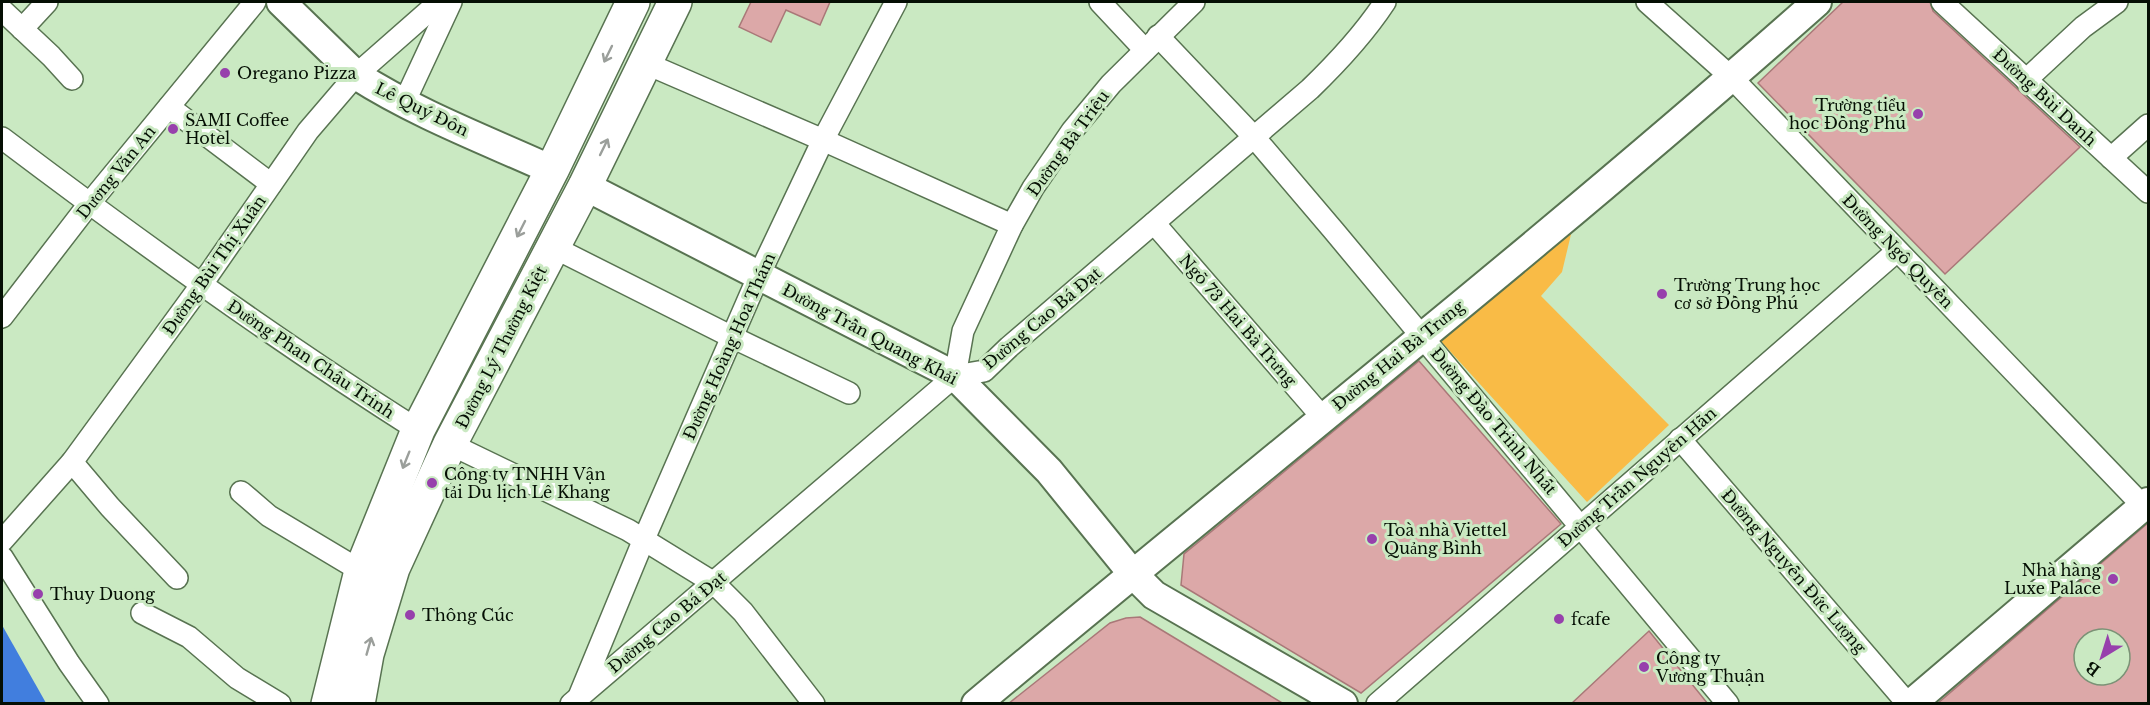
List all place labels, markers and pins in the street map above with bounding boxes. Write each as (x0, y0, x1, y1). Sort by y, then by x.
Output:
place label: Oregano Pizza (237, 63, 357, 83)
marker: Oregano Pizza (218, 66, 232, 80)
place label: Trường tiểu học Đồng Phú (1789, 95, 1906, 133)
marker: Trường tiểu học Đồng Phú (1911, 107, 1925, 121)
place label: SAMI Coffee Hotel (185, 110, 289, 148)
marker: SAMI Coffee Hotel (166, 122, 180, 136)
place label: Trường Trung học cơ sở Đồng Phú (1674, 275, 1821, 313)
marker: Trường Trung học cơ sở Đồng Phú (1655, 287, 1669, 301)
place label: Công ty TNHH Vận tải Du lịch Lê Khang (444, 464, 610, 502)
marker: Công ty TNHH Vận tải Du lịch Lê Khang (425, 476, 439, 490)
place label: Toà nhà Viettel Quảng Bình (1384, 520, 1507, 558)
marker: Toà nhà Viettel Quảng Bình (1365, 532, 1379, 546)
place label: Nhà hàng Luxe Palace (2004, 560, 2101, 598)
marker: Nhà hàng Luxe Palace (2106, 572, 2120, 586)
place label: Thuy Duong (50, 584, 155, 604)
marker: Thuy Duong (31, 587, 45, 601)
place label: Thông Cúc (422, 605, 514, 625)
marker: Thông Cúc (403, 608, 417, 622)
place label: fcafe (1571, 609, 1610, 629)
marker: fcafe (1552, 612, 1566, 626)
place label: Công ty Vương Thuận (1655, 648, 1765, 686)
marker: Công ty Vương Thuận (1637, 660, 1651, 674)

